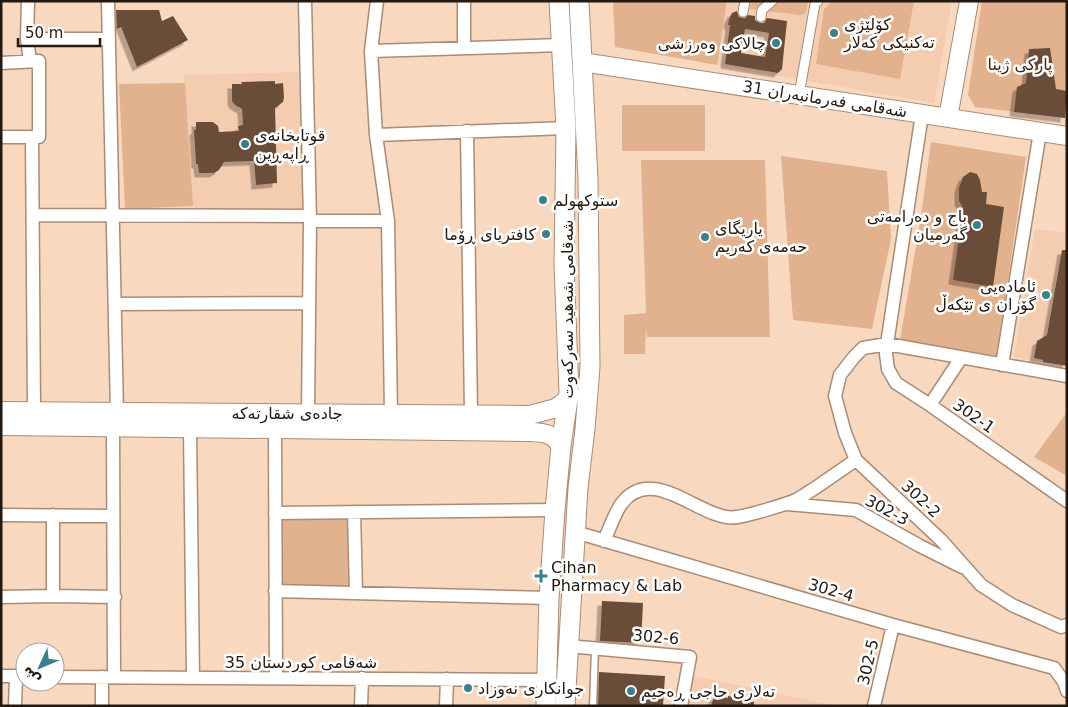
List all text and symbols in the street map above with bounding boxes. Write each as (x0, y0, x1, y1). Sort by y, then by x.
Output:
scale bar (18, 15, 100, 47)
place label: کۆلێژی تەکنیکی کەلار (843, 15, 935, 53)
text: 50 m (25, 24, 63, 42)
marker: کۆلێژی تەکنیکی کەلار (828, 27, 840, 39)
place label: چالاکی وەرزشی (658, 34, 766, 54)
marker: چالاکی وەرزشی (770, 37, 782, 49)
park label: پارکی ژینا (988, 55, 1052, 75)
street label: شەقامی فەرمانبەران 31 (741, 77, 909, 122)
place label: قوتابخانەی ڕاپەڕین (255, 126, 325, 164)
marker: قوتابخانەی ڕاپەڕین (239, 138, 251, 150)
place label: ستوكهولم (553, 191, 618, 211)
marker: ستوكهولم (537, 194, 549, 206)
place label: باج و دەرامەتی گەرمیان (867, 207, 967, 245)
place label: یاریگای ‌حەمەی کەریم (715, 219, 807, 257)
marker: باج و دەرامەتی گەرمیان (971, 219, 983, 231)
street label: شەقامی شەهید سەرکەوت (558, 220, 578, 398)
place label: کافتریای ڕۆما (444, 225, 536, 245)
marker: کافتریای ڕۆما (540, 228, 552, 240)
marker: یاریگای ‌حەمەی کەریم (699, 231, 711, 243)
place label: ئامادەیی گۆران ی تێکەڵ (935, 277, 1036, 315)
marker: ئامادەیی گۆران ی تێکەڵ (1040, 289, 1052, 301)
street label: 302-1 (950, 395, 998, 437)
street label: جادەی شقارتەکە (231, 404, 343, 424)
street label: 302-2 (898, 476, 944, 522)
street label: 302-3 (862, 491, 912, 529)
place label: Cihan Pharmacy & Lab (551, 558, 682, 595)
marker: Cihan Pharmacy & Lab (535, 570, 547, 582)
street label: 302-4 (806, 574, 856, 606)
street label: 302-6 (632, 626, 680, 648)
street label: 302-5 (854, 637, 882, 687)
north arrow (15, 642, 65, 692)
street label: شەقامی کوردستان 35 (225, 653, 377, 673)
text: ش (18, 664, 43, 689)
place label: جوانکاری نەوزاد (478, 679, 584, 699)
marker: جوانکاری نەوزاد (462, 682, 474, 694)
place label: تەلاری حاجی ڕەحیم (641, 682, 775, 702)
marker: تەلاری حاجی ڕەحیم (625, 685, 637, 697)

